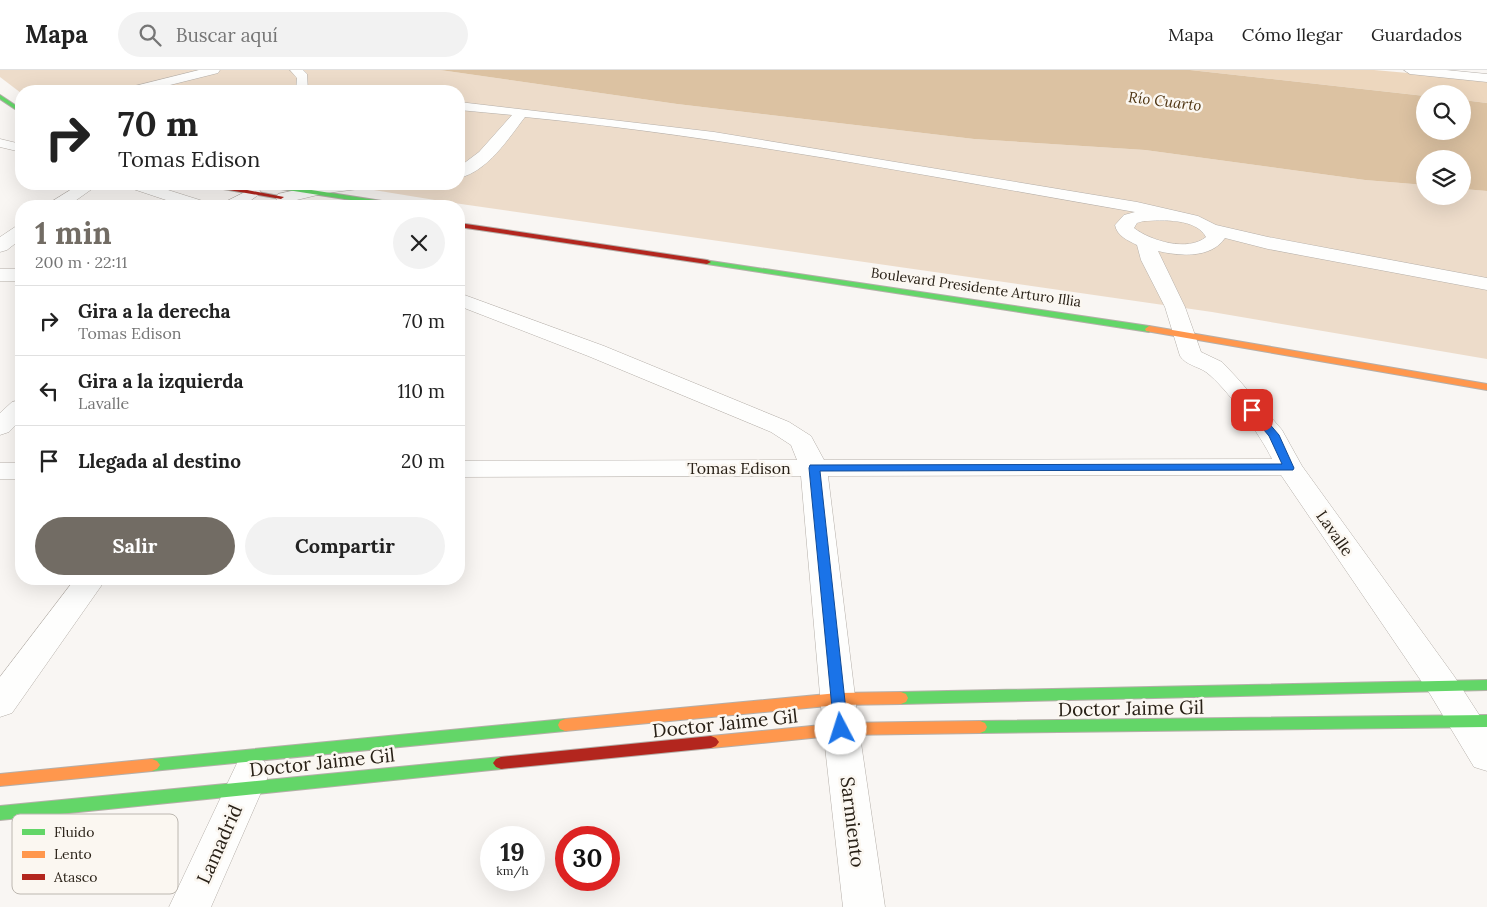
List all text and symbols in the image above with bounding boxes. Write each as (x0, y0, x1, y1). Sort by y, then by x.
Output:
search box (118, 12, 468, 57)
text: Mapa (25, 19, 88, 50)
icon: search (136, 21, 164, 49)
text: Buscar aquí (176, 23, 278, 47)
text: Mapa (1168, 23, 1214, 46)
text: Cómo llegar (1242, 23, 1343, 46)
text: Guardados (1371, 23, 1462, 46)
map controls (1416, 85, 1471, 205)
button: search (1416, 85, 1471, 140)
water label: Río Cuarto (1127, 87, 1203, 115)
text: 70 m (118, 101, 198, 146)
icon: right (35, 105, 100, 170)
text: Tomas Edison (118, 145, 260, 173)
button: layers (1416, 150, 1471, 205)
text: 1 min (35, 214, 112, 252)
button: close (393, 217, 445, 269)
text: 200 m · 22:11 (35, 252, 127, 272)
street label: Boulevard Presidente Arturo Illia (870, 263, 1082, 311)
text: Gira a la derecha (78, 299, 231, 323)
icon: right (35, 307, 63, 335)
text: 70 m (402, 309, 445, 333)
text: Tomas Edison (78, 323, 182, 343)
text: Gira a la izquierda (78, 369, 244, 393)
icon: left (35, 377, 63, 405)
text: 110 m (397, 379, 445, 403)
pin (1231, 389, 1273, 431)
text: Lavalle (78, 393, 129, 413)
icon: arrive (1238, 396, 1266, 424)
icon: arrive (35, 447, 63, 475)
text: Llegada al destino (78, 449, 241, 473)
text: 20 m (401, 449, 445, 473)
street label: Tomas Edison (687, 458, 791, 478)
street label: Lavalle (1312, 506, 1358, 560)
button: Salir (35, 517, 235, 575)
button: Compartir (245, 517, 445, 575)
street label: Doctor Jaime Gil (1058, 695, 1204, 721)
position arrow (814, 702, 866, 754)
street label: Doctor Jaime Gil (651, 703, 799, 743)
street label: Doctor Jaime Gil (248, 742, 396, 782)
street label: Sarmiento (836, 775, 870, 869)
street label: Lamadrid (191, 801, 247, 887)
legend (12, 814, 178, 894)
text: Fluido (54, 823, 94, 841)
speed limit sign: 30 (555, 826, 620, 891)
text: 19 (500, 836, 525, 868)
text: Lento (54, 845, 92, 863)
text: km/h (496, 863, 529, 878)
text: Atasco (53, 868, 97, 886)

